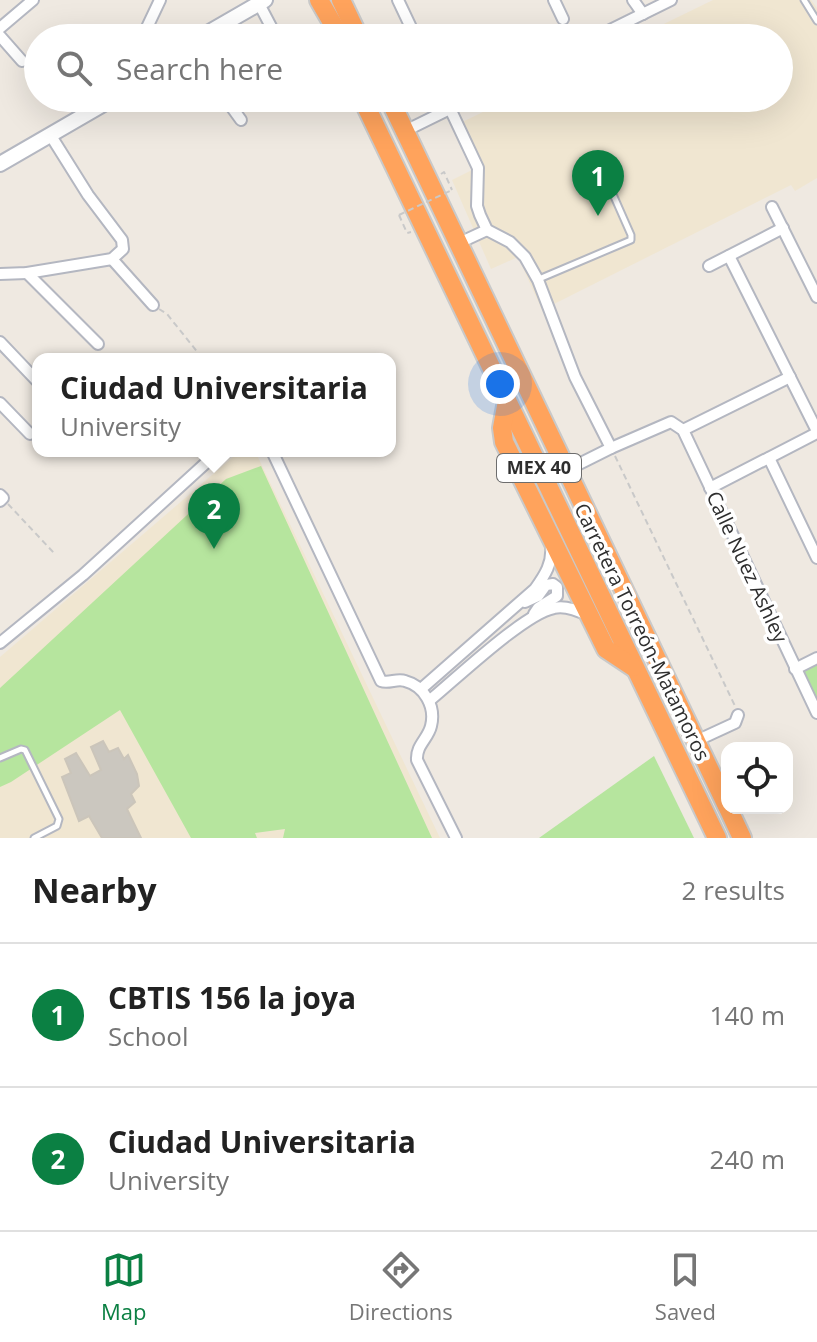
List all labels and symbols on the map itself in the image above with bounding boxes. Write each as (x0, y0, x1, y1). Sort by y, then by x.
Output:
pin: 1 (572, 150, 624, 216)
your location (480, 364, 520, 404)
road number: MEX 40 (497, 454, 581, 482)
pin: 2 (188, 483, 240, 549)
street label: Calle Nuez Ashley (701, 487, 795, 648)
street label: Carretera Torreón-Matamoros (568, 499, 717, 765)

